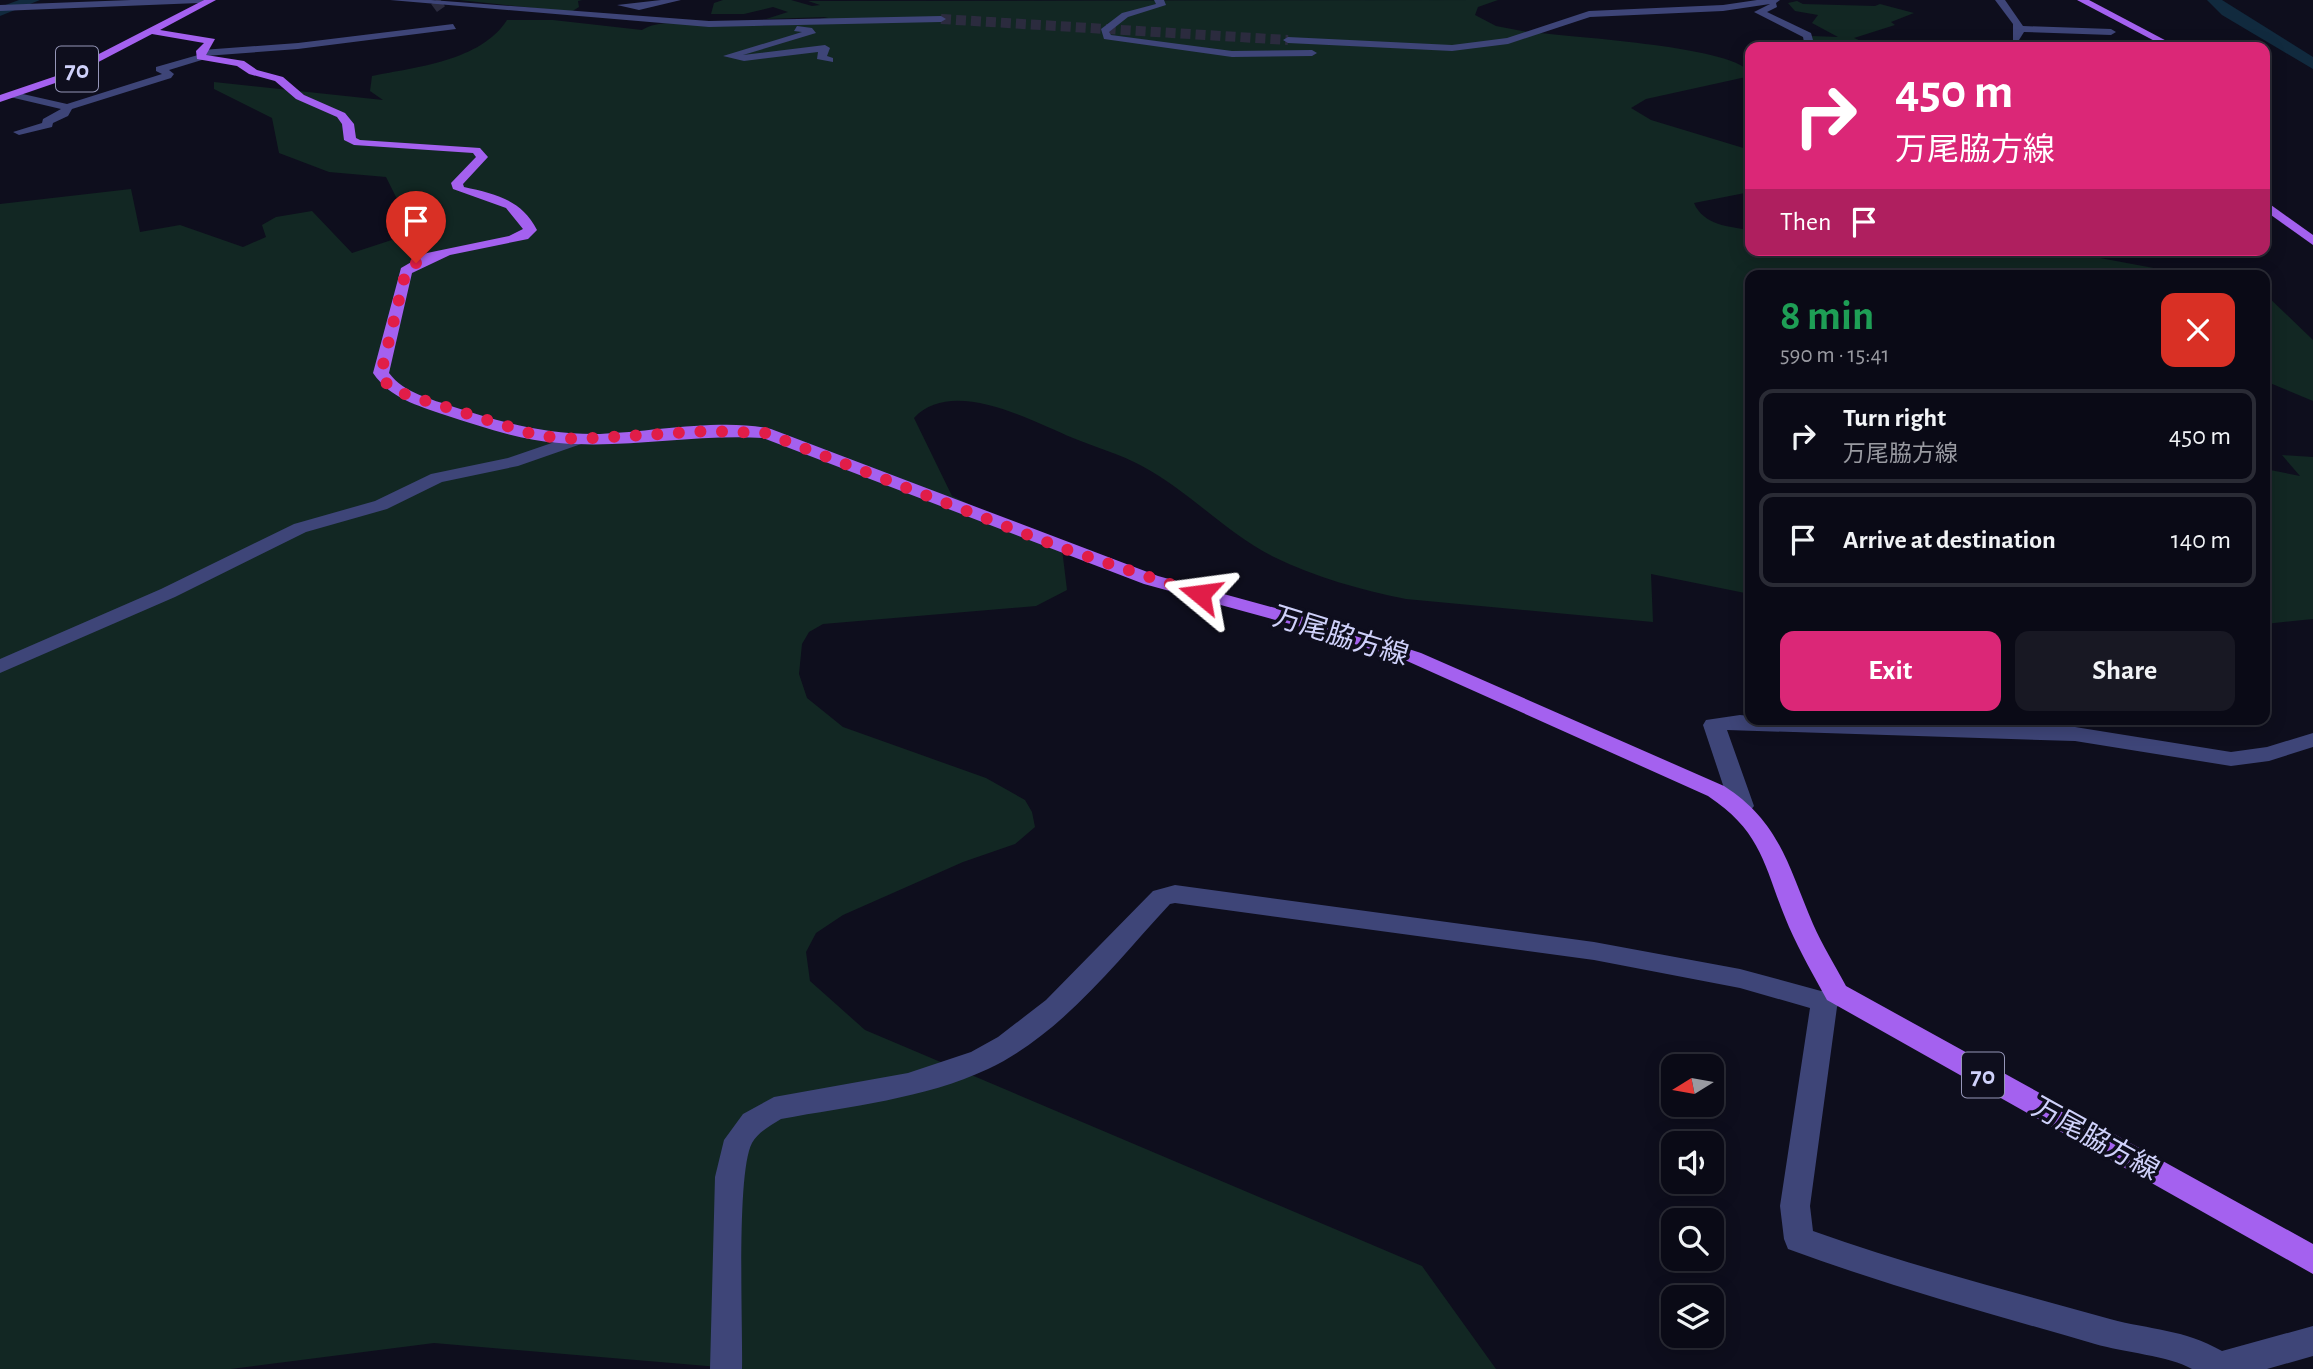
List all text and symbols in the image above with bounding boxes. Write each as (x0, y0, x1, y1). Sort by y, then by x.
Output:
road number: 70 (56, 46, 98, 92)
text: 450 m (1895, 68, 2013, 117)
icon: right (1780, 70, 1871, 161)
text: 万尾脇方線 (1895, 134, 2055, 166)
pin (386, 191, 446, 263)
icon: arrive (397, 202, 435, 240)
icon: arrive (1845, 203, 1883, 241)
text: Then (1780, 209, 1831, 235)
button: close (2161, 293, 2235, 367)
text: 8 min (1780, 295, 1874, 337)
text: 590 m · 15:41 (1780, 344, 1889, 367)
text: Turn right (1843, 405, 1946, 431)
icon: right (1784, 417, 1822, 455)
text: 450 m (2169, 423, 2231, 449)
text: 万尾脇方線 (1843, 443, 1958, 466)
icon: arrive (1784, 521, 1822, 559)
text: Arrive at destination (1843, 527, 2056, 553)
text: 140 m (2171, 527, 2231, 553)
position arrow (1163, 557, 1237, 631)
street label: 万尾脇方線 (1269, 601, 1412, 671)
button: Exit (1780, 631, 2001, 711)
button: Share (2015, 631, 2235, 711)
road number: 70 (1962, 1052, 2004, 1098)
north arrow (1661, 1054, 1724, 1116)
map controls (1661, 1054, 1724, 1348)
street label: 万尾脇方線 (2027, 1092, 2164, 1186)
button: sound (1661, 1131, 1724, 1194)
button: search (1661, 1208, 1724, 1271)
button: layers (1661, 1285, 1724, 1348)

